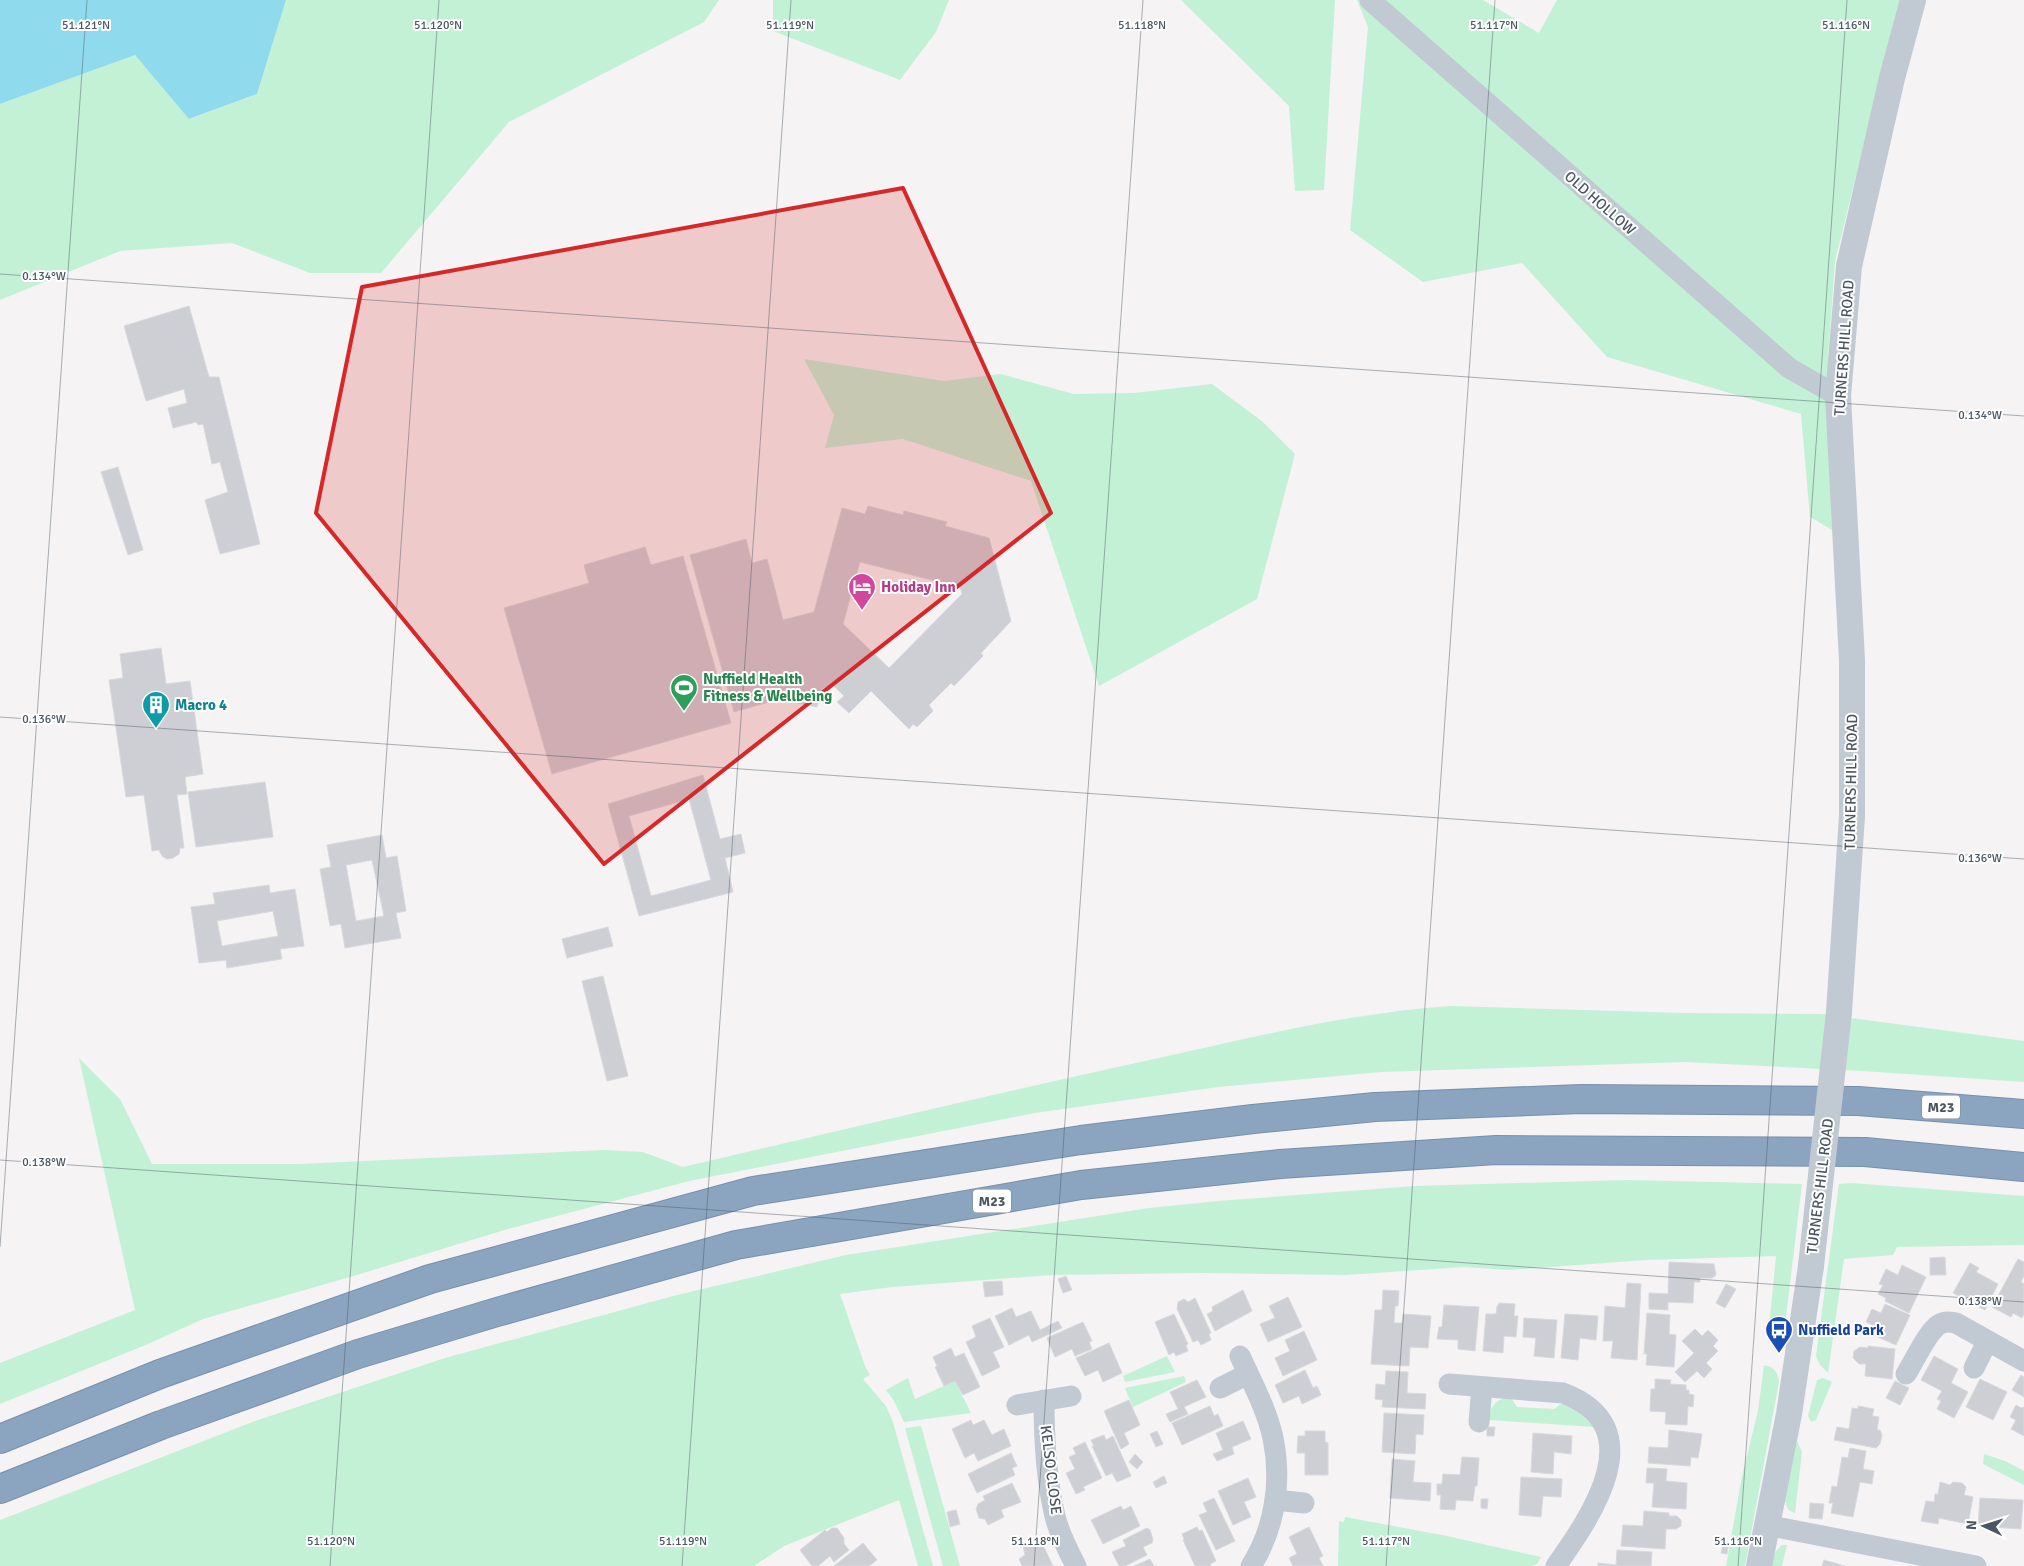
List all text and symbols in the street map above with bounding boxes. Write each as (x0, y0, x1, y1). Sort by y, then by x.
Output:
text: 51.121°N (62, 18, 110, 33)
text: 51.120°N (414, 18, 462, 33)
text: 51.119°N (766, 18, 814, 33)
text: 51.118°N (1118, 18, 1166, 33)
text: 51.117°N (1470, 18, 1518, 33)
text: 51.116°N (1822, 18, 1870, 33)
street label: OLD HOLLOW (1561, 167, 1639, 239)
text: 0.134°W (22, 269, 66, 284)
street label: TURNERS HILL ROAD (1830, 279, 1858, 417)
text: 0.134°W (1958, 408, 2002, 423)
hotel icon: Holiday Inn (847, 572, 877, 611)
place label: Holiday Inn (881, 578, 956, 596)
place label: Nuffield Health Fitness & Wellbeing (703, 670, 832, 705)
sports icon: Nuffield Health Fitness & Wellbeing (669, 673, 699, 712)
building icon: Macro 4 (141, 690, 171, 729)
place label: Macro 4 (175, 696, 227, 714)
text: 0.136°W (22, 712, 66, 727)
street label: TURNERS HILL ROAD (1841, 714, 1861, 850)
text: 0.136°W (1958, 851, 2002, 866)
road number: M23 (1922, 1096, 1960, 1118)
street label: TURNERS HILL ROAD (1803, 1117, 1837, 1255)
text: 0.138°W (22, 1155, 66, 1170)
road number: M23 (973, 1190, 1011, 1212)
text: 0.138°W (1958, 1294, 2002, 1309)
bus stop icon: Nuffield Park (1764, 1315, 1794, 1354)
place label: Nuffield Park (1798, 1321, 1884, 1339)
street label: KELSO CLOSE (1037, 1424, 1065, 1516)
north arrow (1959, 1501, 2009, 1551)
text: N (1963, 1520, 1980, 1531)
text: 51.120°N (307, 1534, 355, 1549)
text: 51.119°N (659, 1534, 707, 1549)
text: 51.118°N (1011, 1534, 1059, 1549)
text: 51.117°N (1362, 1534, 1410, 1549)
text: 51.116°N (1714, 1534, 1762, 1549)

